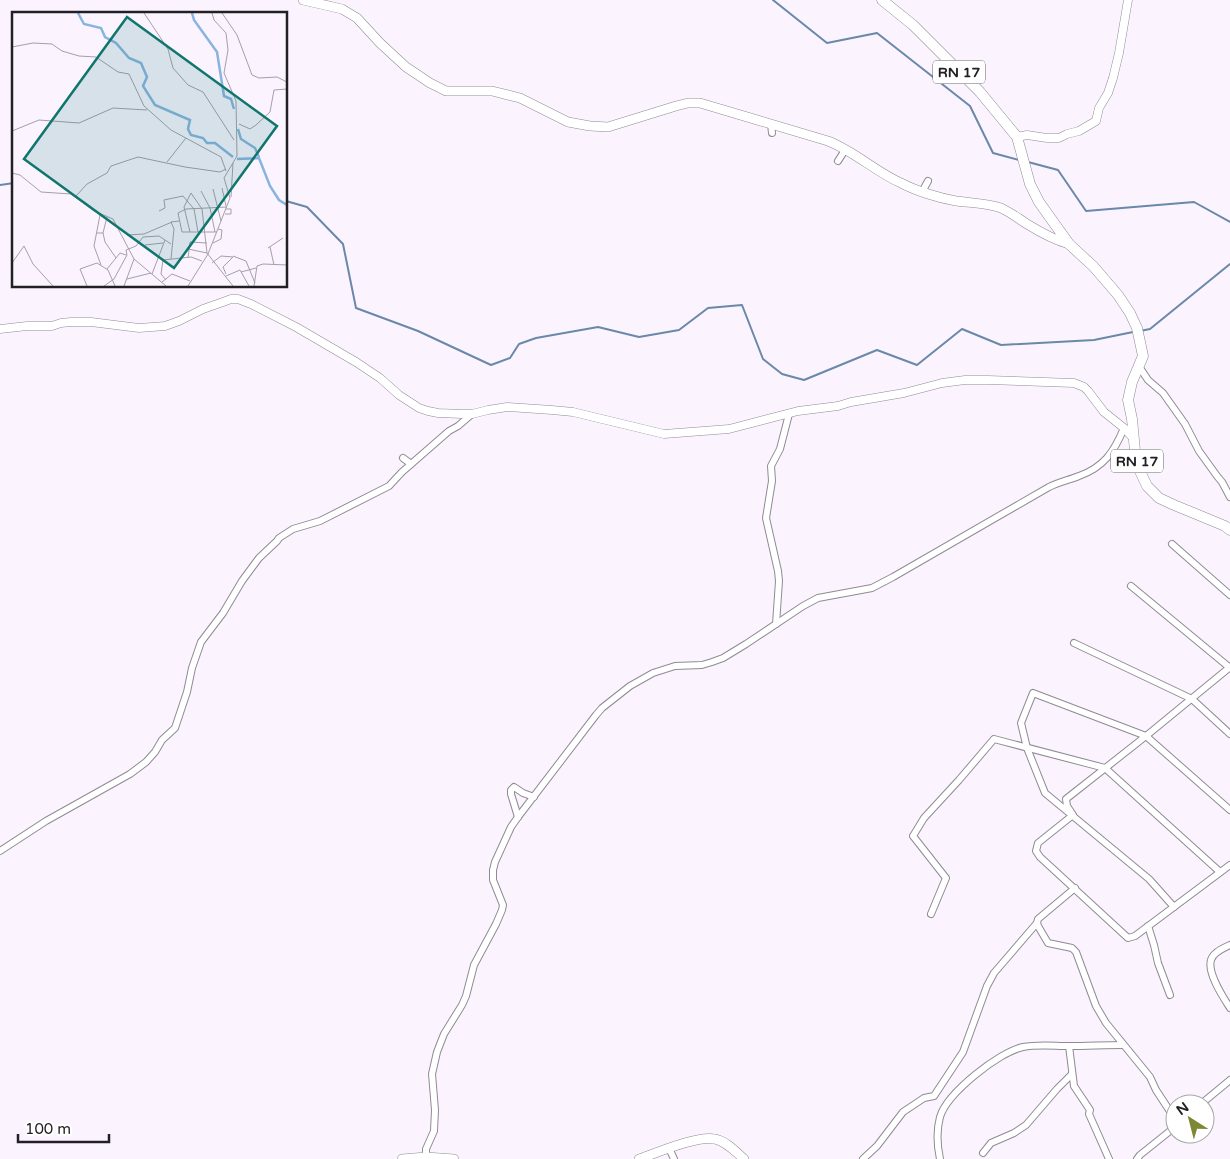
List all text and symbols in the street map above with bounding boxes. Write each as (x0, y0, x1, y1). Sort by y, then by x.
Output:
inset map (12, 12, 288, 288)
road number: RN 17 (933, 61, 985, 84)
road number: RN 17 (1111, 450, 1163, 472)
north arrow (1165, 1094, 1215, 1144)
text: N (1173, 1099, 1192, 1119)
scale bar (18, 1112, 109, 1144)
text: 100 m (25, 1120, 71, 1138)

